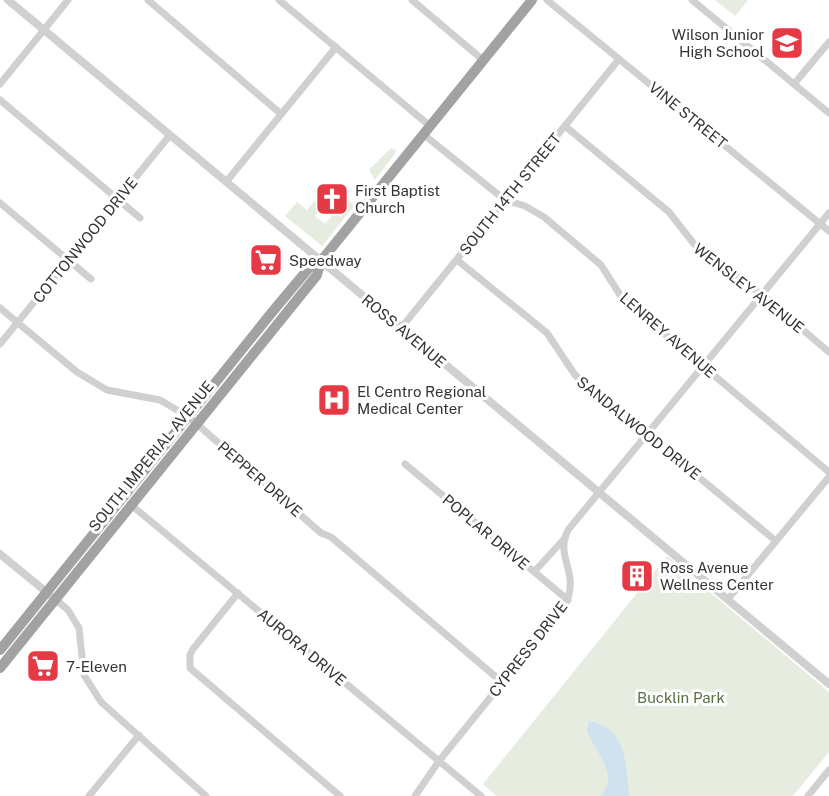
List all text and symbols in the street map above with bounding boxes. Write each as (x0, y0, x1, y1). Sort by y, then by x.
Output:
school or university icon: Wilson Junior High School (769, 25, 805, 61)
place label: Wilson Junior High School (672, 26, 764, 60)
street label: VINE STREET (646, 78, 730, 152)
street label: SOUTH 14TH STREET (456, 130, 564, 258)
street label: COTTONWOOD DRIVE (29, 174, 141, 306)
church icon: First Baptist Church (314, 181, 350, 217)
place label: First Baptist Church (355, 182, 440, 216)
street label: WENSLEY AVENUE (690, 240, 808, 336)
supermarket icon: Speedway (248, 242, 284, 278)
place label: Speedway (289, 252, 362, 269)
street label: LENREY AVENUE (617, 289, 719, 381)
street label: ROSS AVENUE (359, 291, 449, 371)
street label: SANDALWOOD DRIVE (574, 373, 704, 483)
street label: SOUTH IMPERIAL AVENUE (85, 377, 217, 535)
hospital icon: El Centro Regional Medical Center (316, 382, 352, 418)
place label: El Centro Regional Medical Center (357, 383, 486, 417)
street label: PEPPER DRIVE (215, 438, 305, 520)
street label: POPLAR DRIVE (439, 491, 533, 573)
building icon: Ross Avenue Wellness Center (619, 558, 655, 594)
place label: Ross Avenue Wellness Center (660, 559, 774, 593)
street label: CYPRESS DRIVE (486, 598, 570, 700)
street label: AURORA DRIVE (254, 605, 350, 689)
supermarket icon: 7-Eleven (25, 648, 61, 684)
place label: 7-Eleven (66, 658, 127, 675)
park label: Bucklin Park (637, 689, 725, 706)

